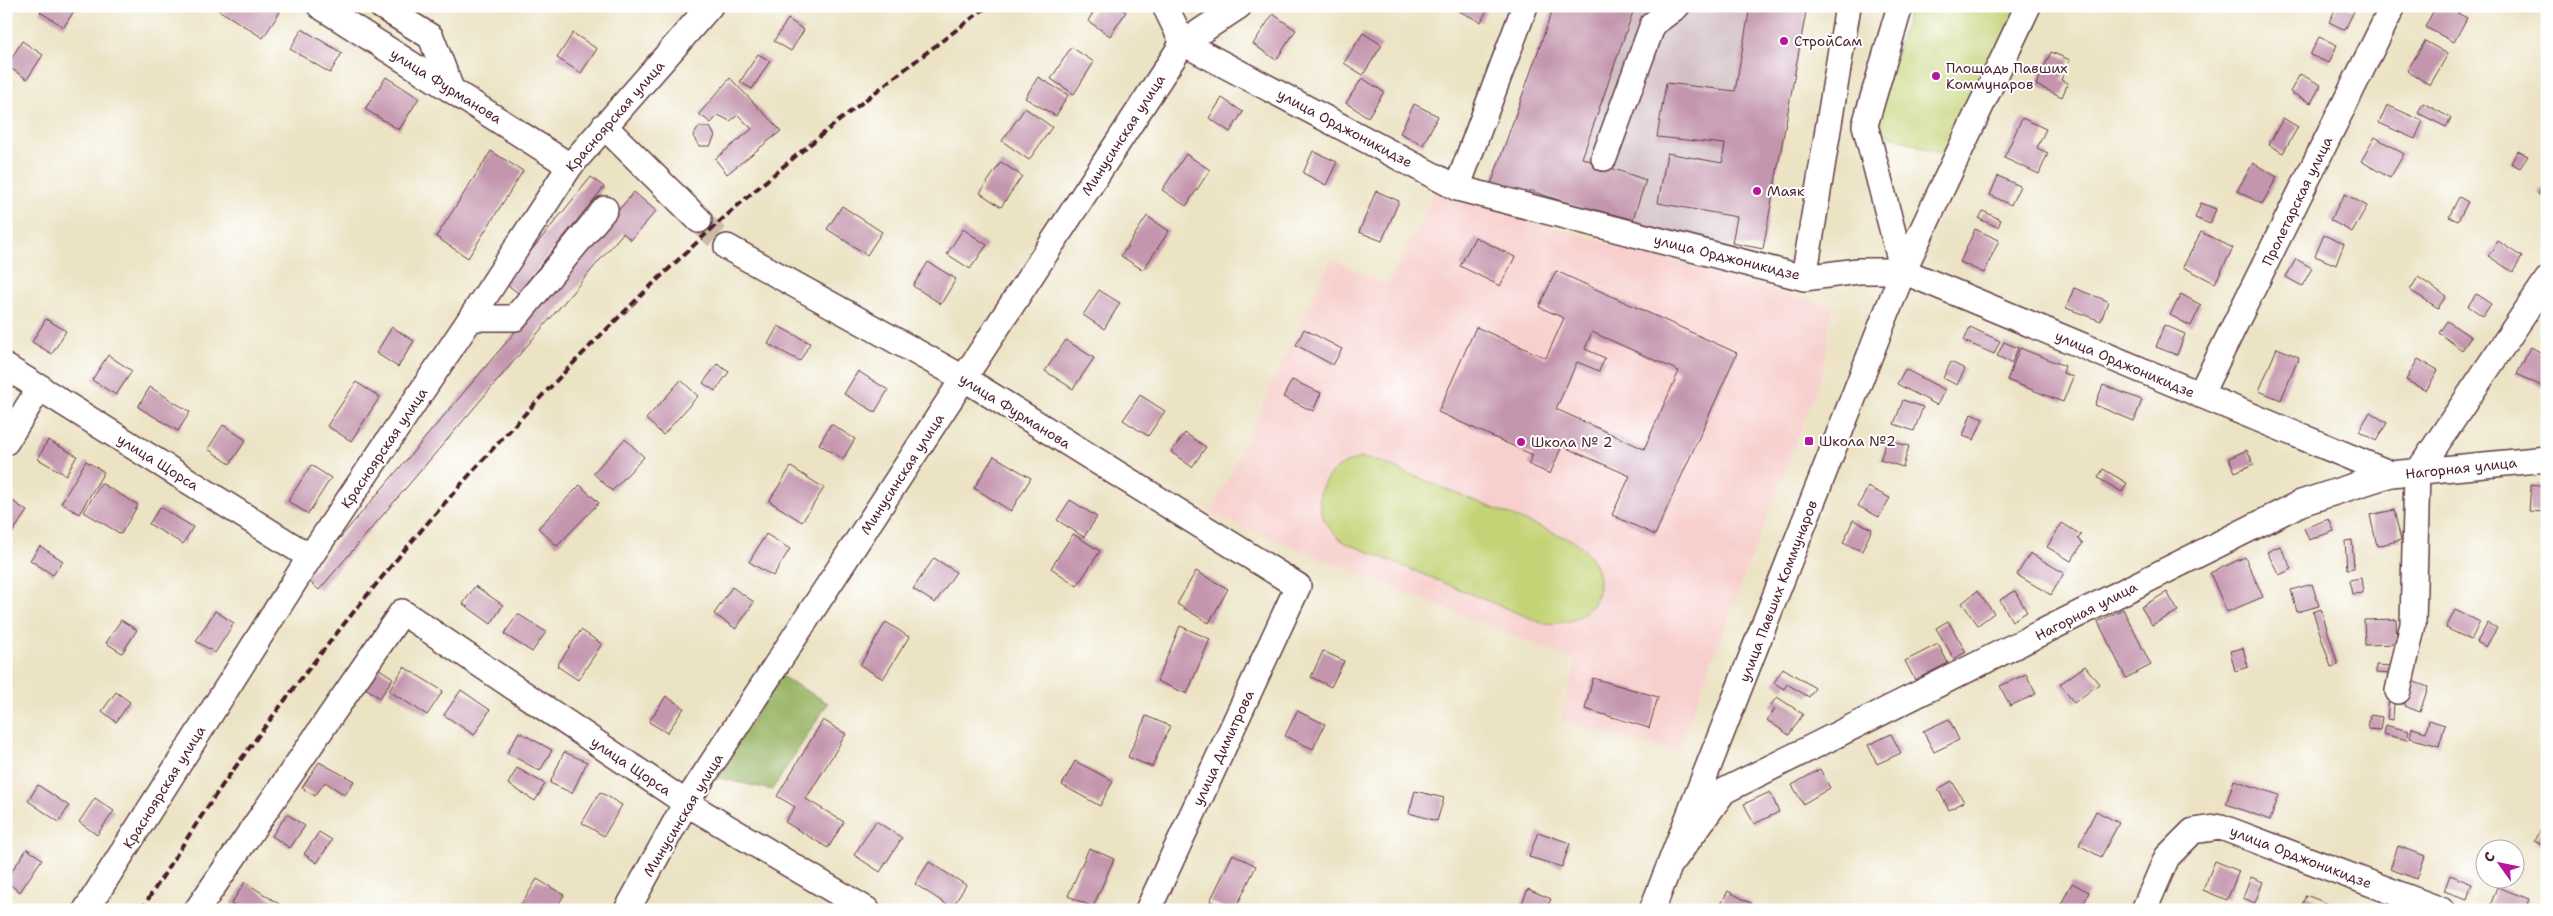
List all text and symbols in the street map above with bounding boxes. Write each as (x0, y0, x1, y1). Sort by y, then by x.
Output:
place label: СтройСам (1794, 32, 1862, 50)
marker: СтройСам (1778, 35, 1790, 47)
street label: улица Фурманова (387, 44, 505, 128)
street label: Красноярская улица (562, 56, 668, 175)
place label: Площадь Павших Коммунаров (1946, 59, 2068, 93)
marker: Площадь Павших Коммунаров (1930, 70, 1942, 82)
street label: Минусинская улица (1077, 71, 1169, 199)
street label: улица Орджоникидзе (1274, 85, 1416, 171)
street label: Пролетарская улица (2258, 133, 2336, 269)
place label: Маяк (1767, 182, 1805, 200)
marker: Маяк (1751, 185, 1763, 197)
street label: улица Орджоникидзе (1652, 230, 1802, 284)
street label: улица Орджоникидзе (2052, 326, 2198, 402)
street label: улица Фурманова (956, 369, 1074, 453)
street label: Красноярская улица (337, 384, 431, 512)
street label: Минусинская улица (856, 410, 948, 538)
street label: улица Щорса (114, 430, 202, 494)
place label: Школа №2 (1819, 432, 1896, 450)
place label: Школа № 2 (1531, 433, 1613, 451)
marker: Школа №2 (1803, 435, 1815, 447)
marker: Школа № 2 (1515, 436, 1527, 448)
street label: Нагорная улица (2404, 453, 2518, 483)
street label: улица Павших Коммунаров (1735, 498, 1821, 684)
street label: Нагорная улица (2032, 577, 2140, 645)
street label: улица Димитрова (1188, 687, 1258, 809)
street label: Красноярская улица (119, 722, 209, 852)
street label: улица Щорса (587, 733, 675, 800)
street label: Минусинская улица (639, 750, 727, 880)
street label: улица Орджоникидзе (2228, 822, 2374, 892)
north arrow (2476, 838, 2526, 888)
text: С (2479, 848, 2499, 865)

